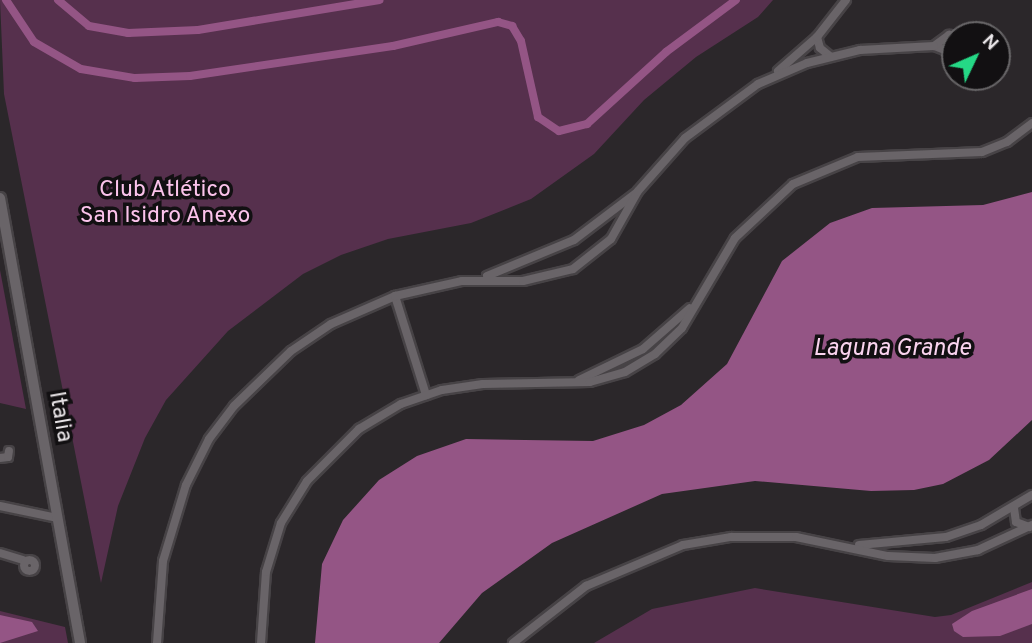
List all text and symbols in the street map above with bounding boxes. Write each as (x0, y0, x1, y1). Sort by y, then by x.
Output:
north arrow (941, 21, 1011, 91)
text: N (976, 30, 1003, 56)
park label: Club Atlético San Isidro Anexo (79, 177, 251, 231)
water label: Laguna Grande (813, 336, 971, 364)
street label: Italia (41, 389, 77, 445)

